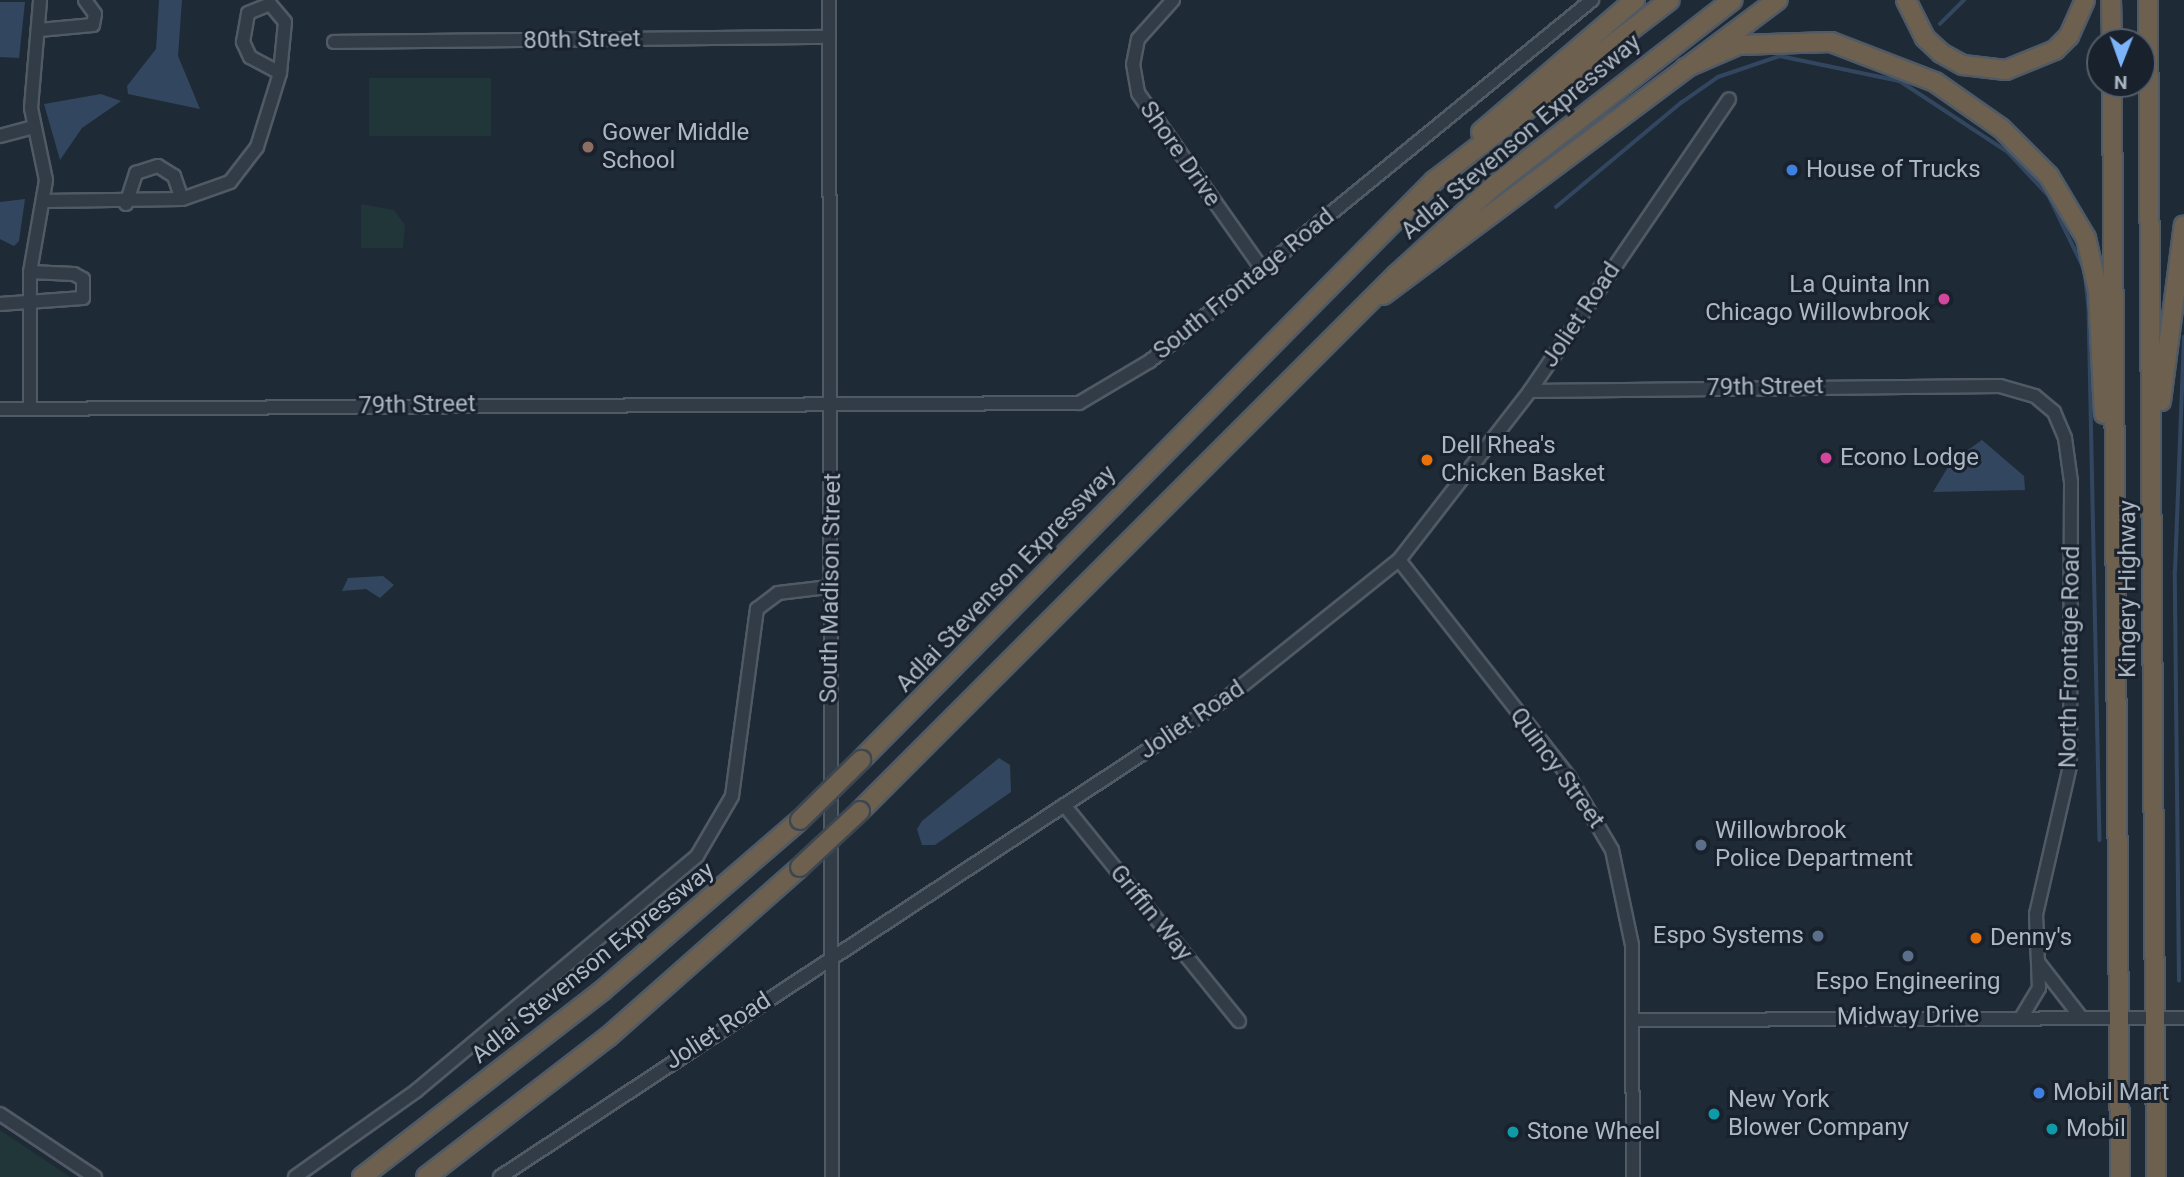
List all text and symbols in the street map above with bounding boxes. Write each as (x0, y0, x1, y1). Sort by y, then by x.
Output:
street label: 80th Street (523, 25, 641, 55)
street label: Adlai Stevenson Expressway (1395, 28, 1647, 246)
north arrow (2086, 28, 2156, 98)
text: N (2114, 71, 2128, 94)
street label: Shore Drive (1133, 96, 1227, 212)
place label: Gower Middle School (602, 119, 749, 175)
marker: Gower Middle School (580, 139, 596, 155)
place label: House of Trucks (1806, 156, 1981, 184)
marker: House of Trucks (1784, 162, 1800, 178)
street label: South Frontage Road (1148, 202, 1340, 366)
street label: Joliet Road (1535, 257, 1627, 373)
place label: La Quinta Inn Chicago Willowbrook (1705, 271, 1930, 327)
marker: La Quinta Inn Chicago Willowbrook (1936, 291, 1952, 307)
street label: 79th Street (1706, 372, 1824, 402)
street label: 79th Street (358, 390, 476, 420)
place label: Dell Rhea's Chicken Basket (1441, 432, 1605, 488)
place label: Econo Lodge (1840, 444, 1979, 472)
marker: Econo Lodge (1818, 450, 1834, 466)
marker: Dell Rhea's Chicken Basket (1419, 452, 1435, 468)
street label: Adlai Stevenson Expressway (890, 460, 1122, 698)
street label: South Madison Street (815, 473, 847, 703)
street label: Kingery Highway (2114, 500, 2142, 678)
street label: North Frontage Road (2054, 546, 2086, 768)
street label: Joliet Road (1134, 674, 1250, 766)
street label: Quincy Street (1504, 702, 1610, 834)
place label: Willowbrook Police Department (1715, 817, 1913, 873)
marker: Willowbrook Police Department (1693, 837, 1709, 853)
street label: Adlai Stevenson Expressway (466, 856, 720, 1070)
street label: Griffin Way (1104, 859, 1198, 967)
place label: Espo Systems (1653, 922, 1804, 950)
place label: Denny's (1990, 924, 2072, 952)
marker: Espo Systems (1810, 928, 1826, 944)
marker: Denny's (1968, 930, 1984, 946)
marker: Espo Engineering (1900, 948, 1916, 964)
place label: Espo Engineering (1816, 968, 2000, 996)
street label: Joliet Road (660, 986, 776, 1076)
street label: Midway Drive (1837, 1000, 1979, 1032)
place label: Mobil Mart (2053, 1079, 2169, 1107)
marker: Mobil Mart (2031, 1085, 2047, 1101)
place label: New York Blower Company (1728, 1086, 1909, 1142)
marker: New York Blower Company (1706, 1106, 1722, 1122)
place label: Mobil (2066, 1115, 2126, 1143)
place label: Stone Wheel (1527, 1118, 1660, 1146)
marker: Mobil (2044, 1121, 2060, 1137)
marker: Stone Wheel (1505, 1124, 1521, 1140)

